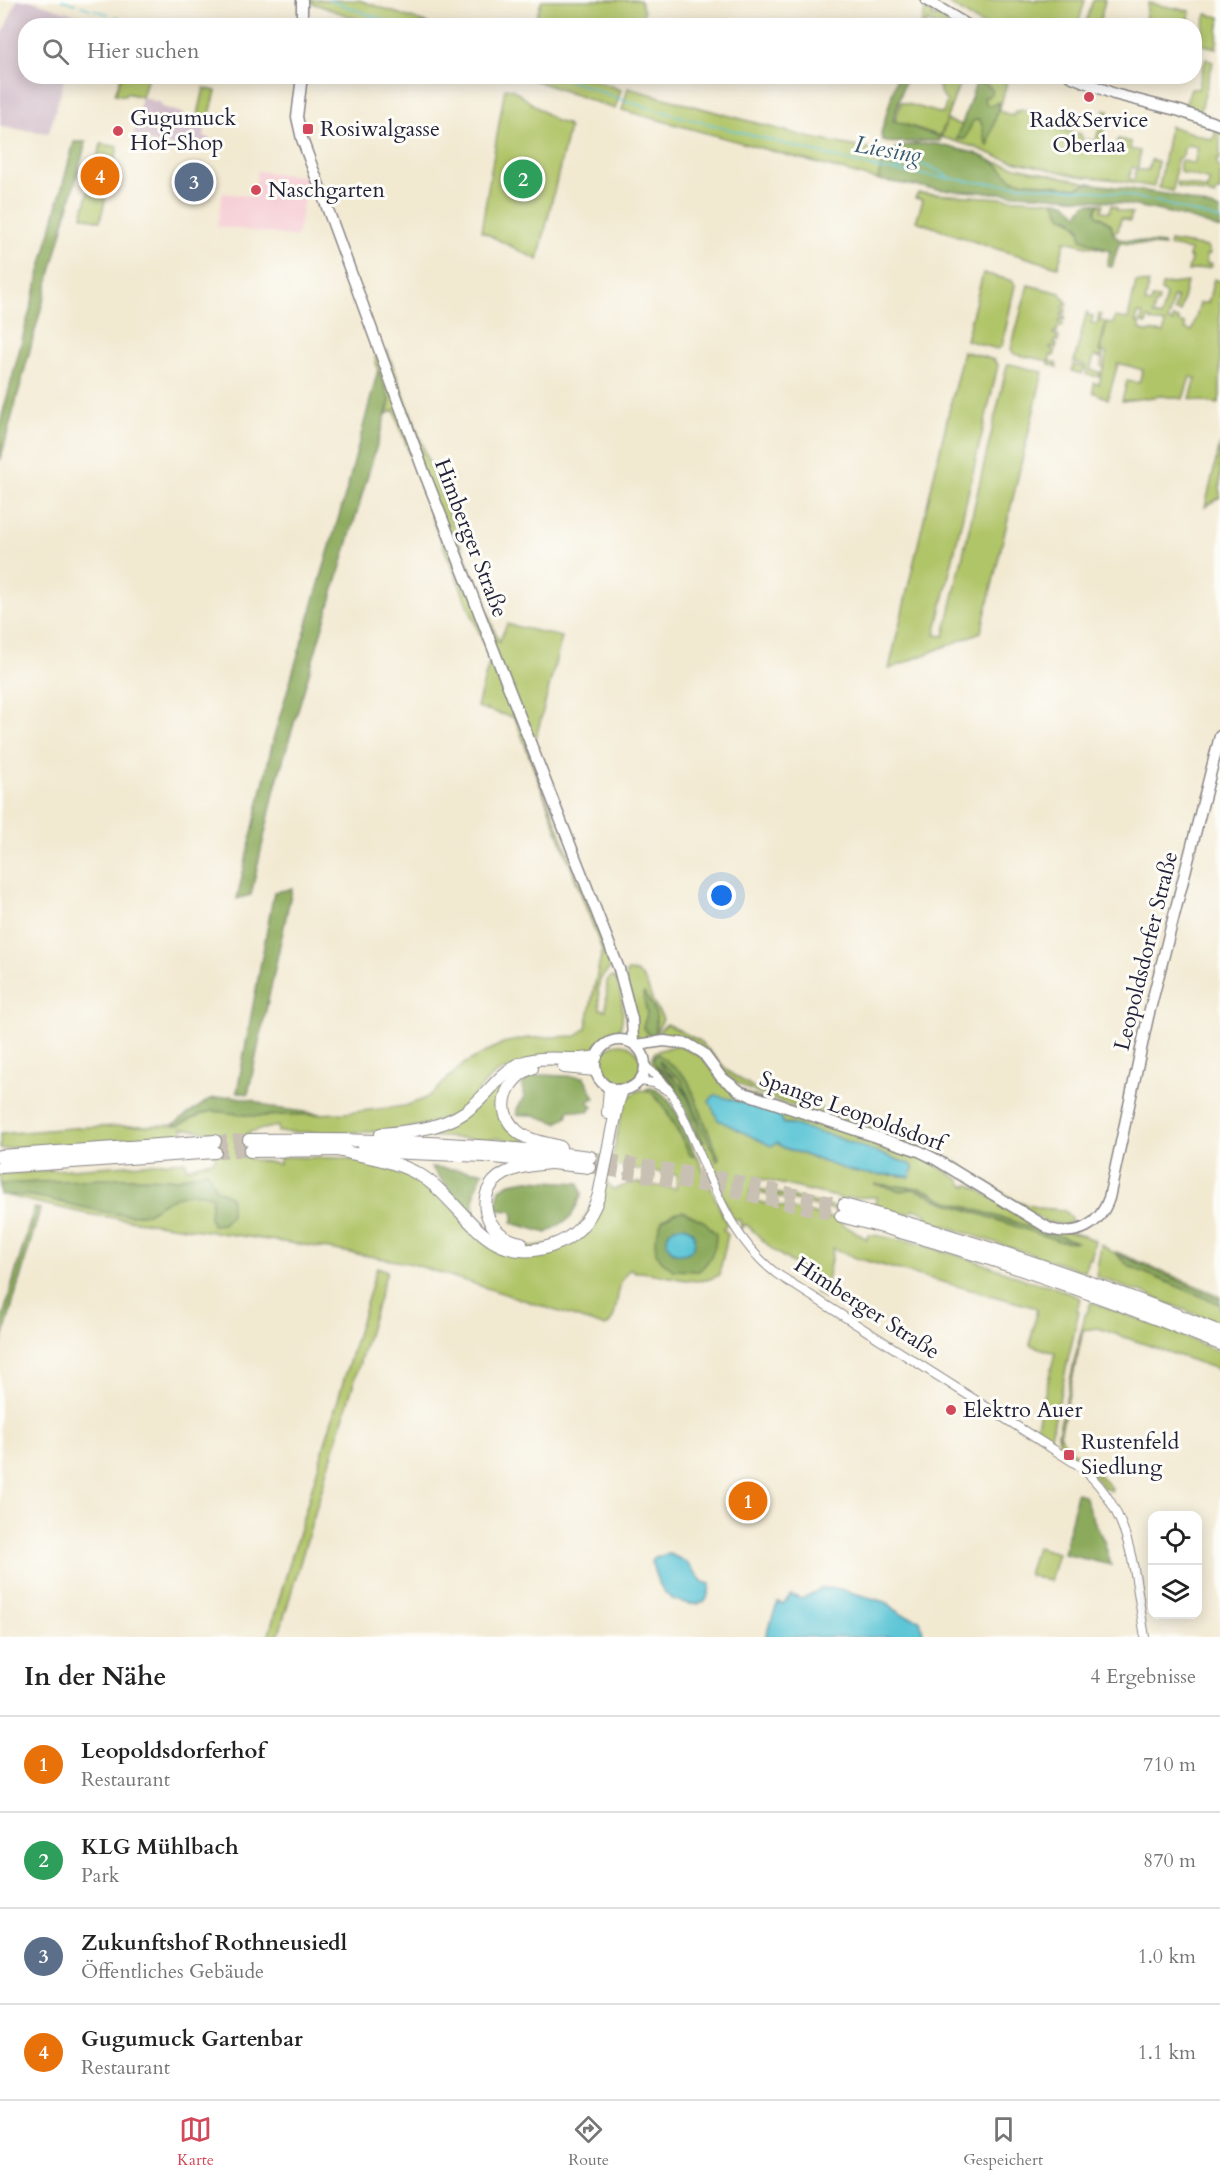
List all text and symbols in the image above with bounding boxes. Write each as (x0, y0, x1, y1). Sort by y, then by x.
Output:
search box (18, 18, 1202, 84)
icon: search (39, 35, 72, 68)
text: Hier suchen (87, 36, 200, 66)
marker: Rad&Service Oberlaa (1082, 90, 1096, 104)
place label: Gugumuck Hof-Shop (130, 103, 237, 158)
place label: Rad&Service Oberlaa (1029, 105, 1149, 160)
place label: Rosiwalgasse (320, 114, 440, 144)
marker: Rosiwalgasse (301, 122, 315, 136)
marker: Gugumuck Hof-Shop (111, 124, 125, 138)
water label: Liesing (852, 128, 925, 172)
pin: 4 (80, 154, 120, 198)
pin: 2 (504, 156, 542, 201)
pin: 3 (174, 160, 214, 204)
place label: Naschgarten (268, 175, 386, 205)
marker: Naschgarten (249, 183, 263, 197)
street label: Himberger Straße (427, 454, 515, 622)
street label: Leopoldsdorfer Straße (1107, 848, 1185, 1054)
your location (707, 881, 736, 910)
street label: Spange Leopoldsdorf (755, 1064, 952, 1160)
street label: Himberger Straße (788, 1250, 946, 1366)
place label: Elektro Auer (963, 1395, 1083, 1425)
marker: Elektro Auer (944, 1403, 958, 1417)
place label: Rustenfeld Siedlung (1081, 1427, 1179, 1482)
marker: Rustenfeld Siedlung (1062, 1448, 1076, 1462)
pin: 1 (728, 1478, 768, 1524)
map controls (1148, 1511, 1202, 1619)
button: locate (1148, 1511, 1202, 1565)
button: layers (1148, 1565, 1202, 1619)
text: In der Nähe (24, 1659, 166, 1694)
text: 4 Ergebnisse (1090, 1663, 1196, 1690)
text: Leopoldsdorferhof (81, 1736, 265, 1766)
text: 1 (38, 1751, 49, 1778)
text: 710 m (1143, 1751, 1196, 1778)
text: Restaurant (81, 1766, 170, 1793)
text: KLG Mühlbach (81, 1832, 239, 1862)
text: 2 (38, 1847, 49, 1874)
text: 870 m (1143, 1847, 1196, 1874)
text: Park (81, 1862, 119, 1889)
text: Zukunftshof Rothneusiedl (81, 1928, 347, 1958)
text: 3 (38, 1943, 49, 1970)
text: 1.0 km (1137, 1943, 1196, 1970)
text: Öffentliches Gebäude (81, 1958, 264, 1985)
text: Gugumuck Gartenbar (81, 2024, 303, 2054)
text: 4 (38, 2039, 49, 2066)
text: 1.1 km (1137, 2039, 1196, 2066)
text: Restaurant (81, 2054, 170, 2081)
tab: Karte (177, 2113, 214, 2171)
tab: Route (568, 2113, 609, 2171)
tab: Gespeichert (963, 2113, 1043, 2171)

